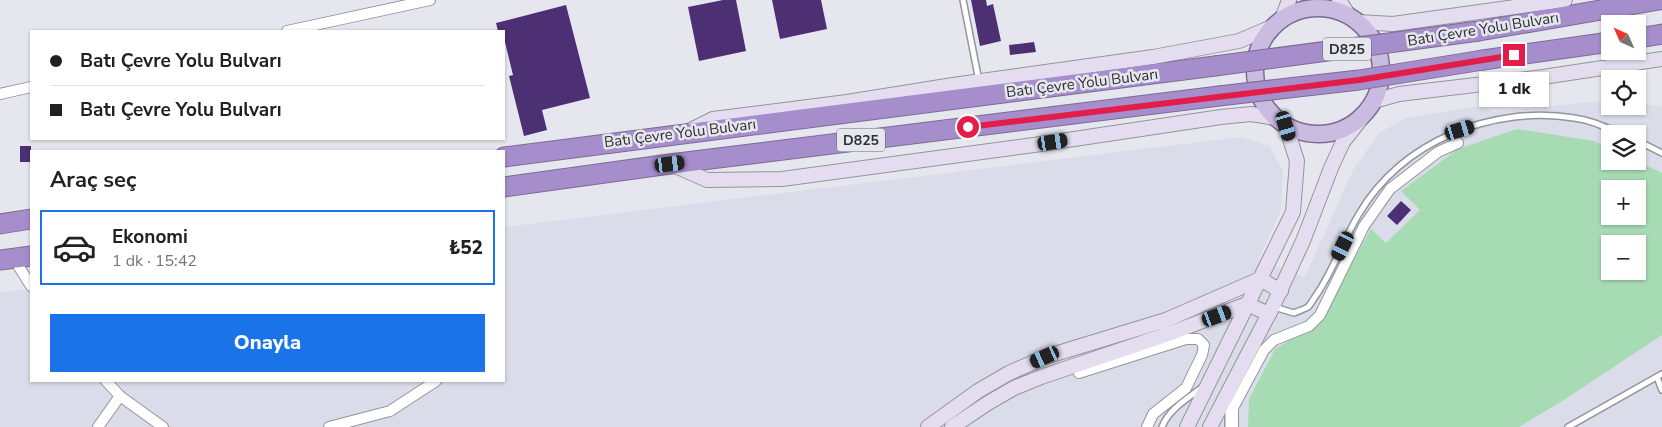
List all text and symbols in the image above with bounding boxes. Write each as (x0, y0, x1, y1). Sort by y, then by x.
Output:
street label: Batı Çevre Yolu Bulvarı (1406, 7, 1560, 51)
north arrow (1601, 15, 1646, 60)
map controls (1601, 15, 1646, 280)
road number: D825 (1323, 38, 1371, 61)
route end (1503, 44, 1525, 66)
text: Batı Çevre Yolu Bulvarı (80, 48, 282, 74)
street label: Batı Çevre Yolu Bulvarı (1005, 64, 1159, 102)
button: locate (1601, 70, 1646, 115)
callout: 1 dk (1479, 72, 1549, 108)
text: 1 dk (1498, 78, 1530, 100)
text: Batı Çevre Yolu Bulvarı (80, 97, 282, 123)
car (1274, 109, 1297, 143)
street label: Batı Çevre Yolu Bulvarı (603, 114, 757, 152)
route start (957, 116, 979, 138)
car (1443, 118, 1476, 142)
button: layers (1601, 125, 1646, 170)
road number: D825 (837, 128, 885, 152)
car (1037, 132, 1068, 152)
car (654, 155, 685, 173)
text: Araç seç (50, 165, 136, 195)
button: + (1601, 180, 1646, 225)
text: Ekonomi (112, 224, 188, 250)
icon: car (52, 225, 97, 270)
car (1329, 229, 1356, 263)
text: ₺52 (449, 235, 483, 261)
button: − (1601, 235, 1646, 280)
text: 1 dk · 15:42 (112, 250, 197, 272)
car (1200, 304, 1233, 328)
button: Onayla (50, 314, 485, 372)
car (1028, 344, 1061, 370)

